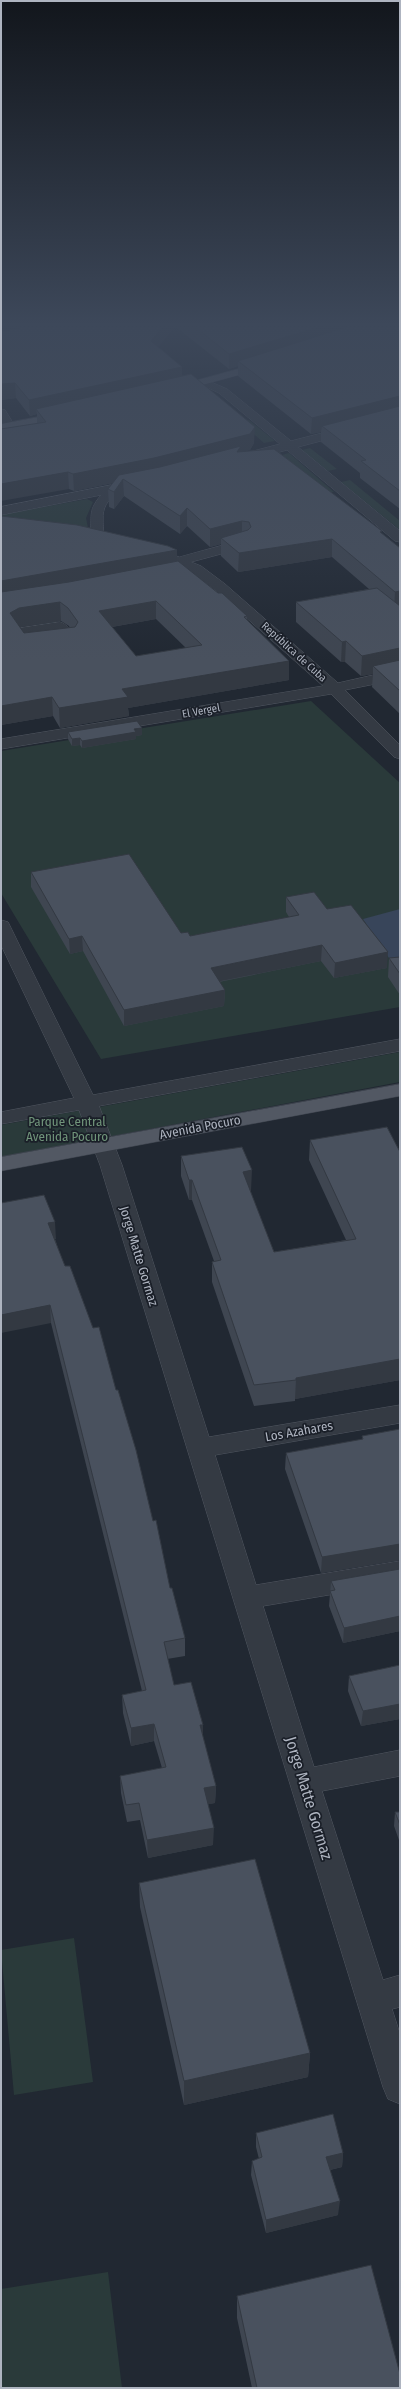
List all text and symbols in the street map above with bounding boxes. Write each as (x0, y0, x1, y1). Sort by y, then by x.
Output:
street label: República de Cuba (259, 619, 329, 685)
street label: El Vergel (181, 701, 221, 721)
street label: Avenida Pocuro (158, 1112, 242, 1142)
park label: Parque Central Avenida Pocuro (26, 1114, 108, 1144)
street label: Jorge Matte Gormaz (117, 1204, 161, 1308)
street label: Los Azahares (264, 1418, 334, 1444)
street label: Jorge Matte Gormaz (281, 1734, 337, 1862)

